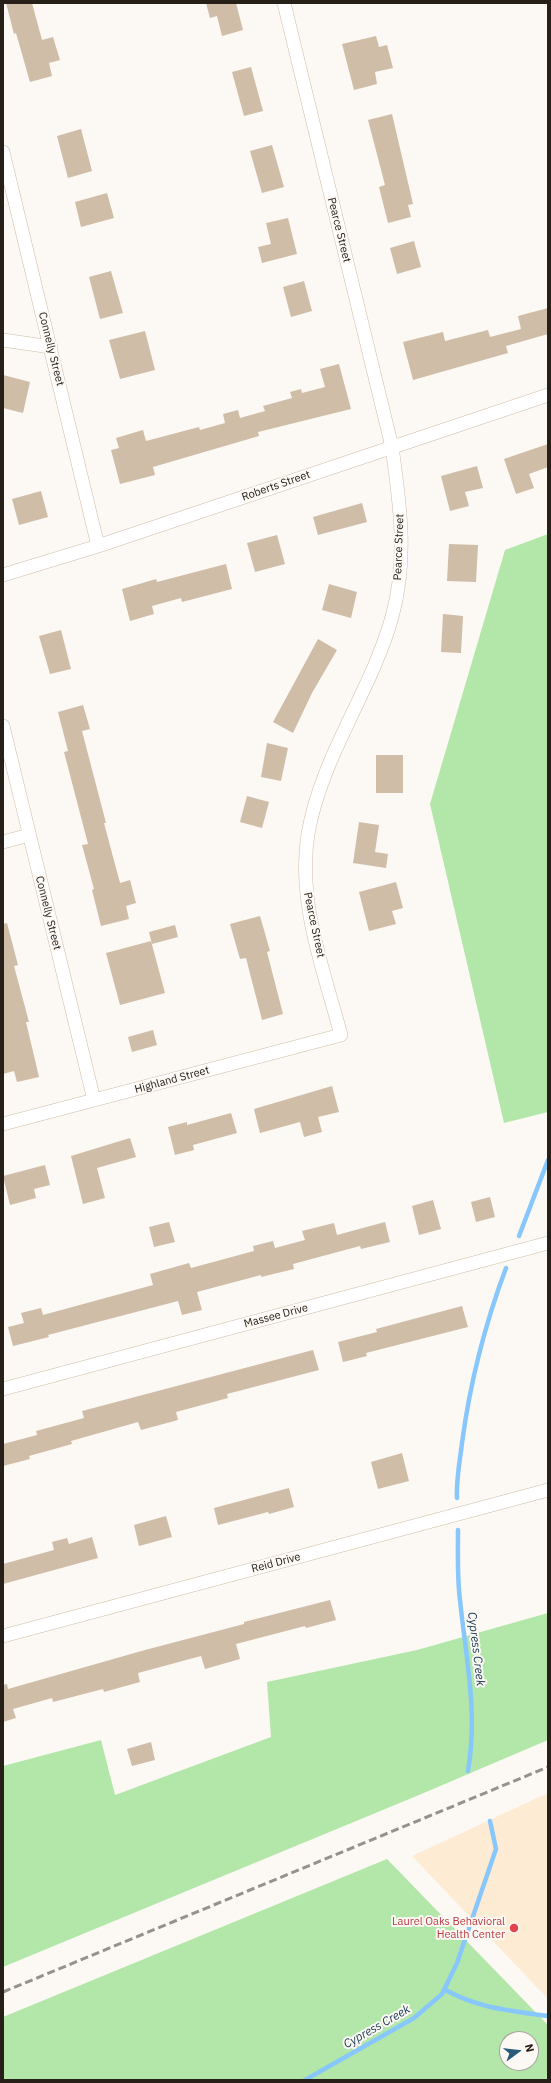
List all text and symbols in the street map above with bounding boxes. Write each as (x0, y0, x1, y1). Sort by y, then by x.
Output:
street label: Pearce Street (325, 196, 353, 264)
street label: Connelly Street (35, 311, 67, 387)
street label: Roberts Street (240, 468, 312, 504)
street label: Pearce Street (391, 513, 407, 581)
street label: Connelly Street (32, 875, 64, 951)
street label: Pearce Street (301, 891, 327, 959)
street label: Highland Street (133, 1064, 211, 1096)
street label: Massee Drive (243, 1301, 309, 1331)
street label: Reid Drive (250, 1550, 302, 1576)
water label: Cypress Creek (464, 1611, 488, 1687)
place label: Laurel Oaks Behavioral Health Center (392, 1915, 505, 1941)
marker: Laurel Oaks Behavioral Health Center (508, 1922, 520, 1934)
water label: Cypress Creek (341, 2002, 413, 2052)
north arrow (499, 2031, 539, 2071)
text: N (522, 2042, 537, 2054)

